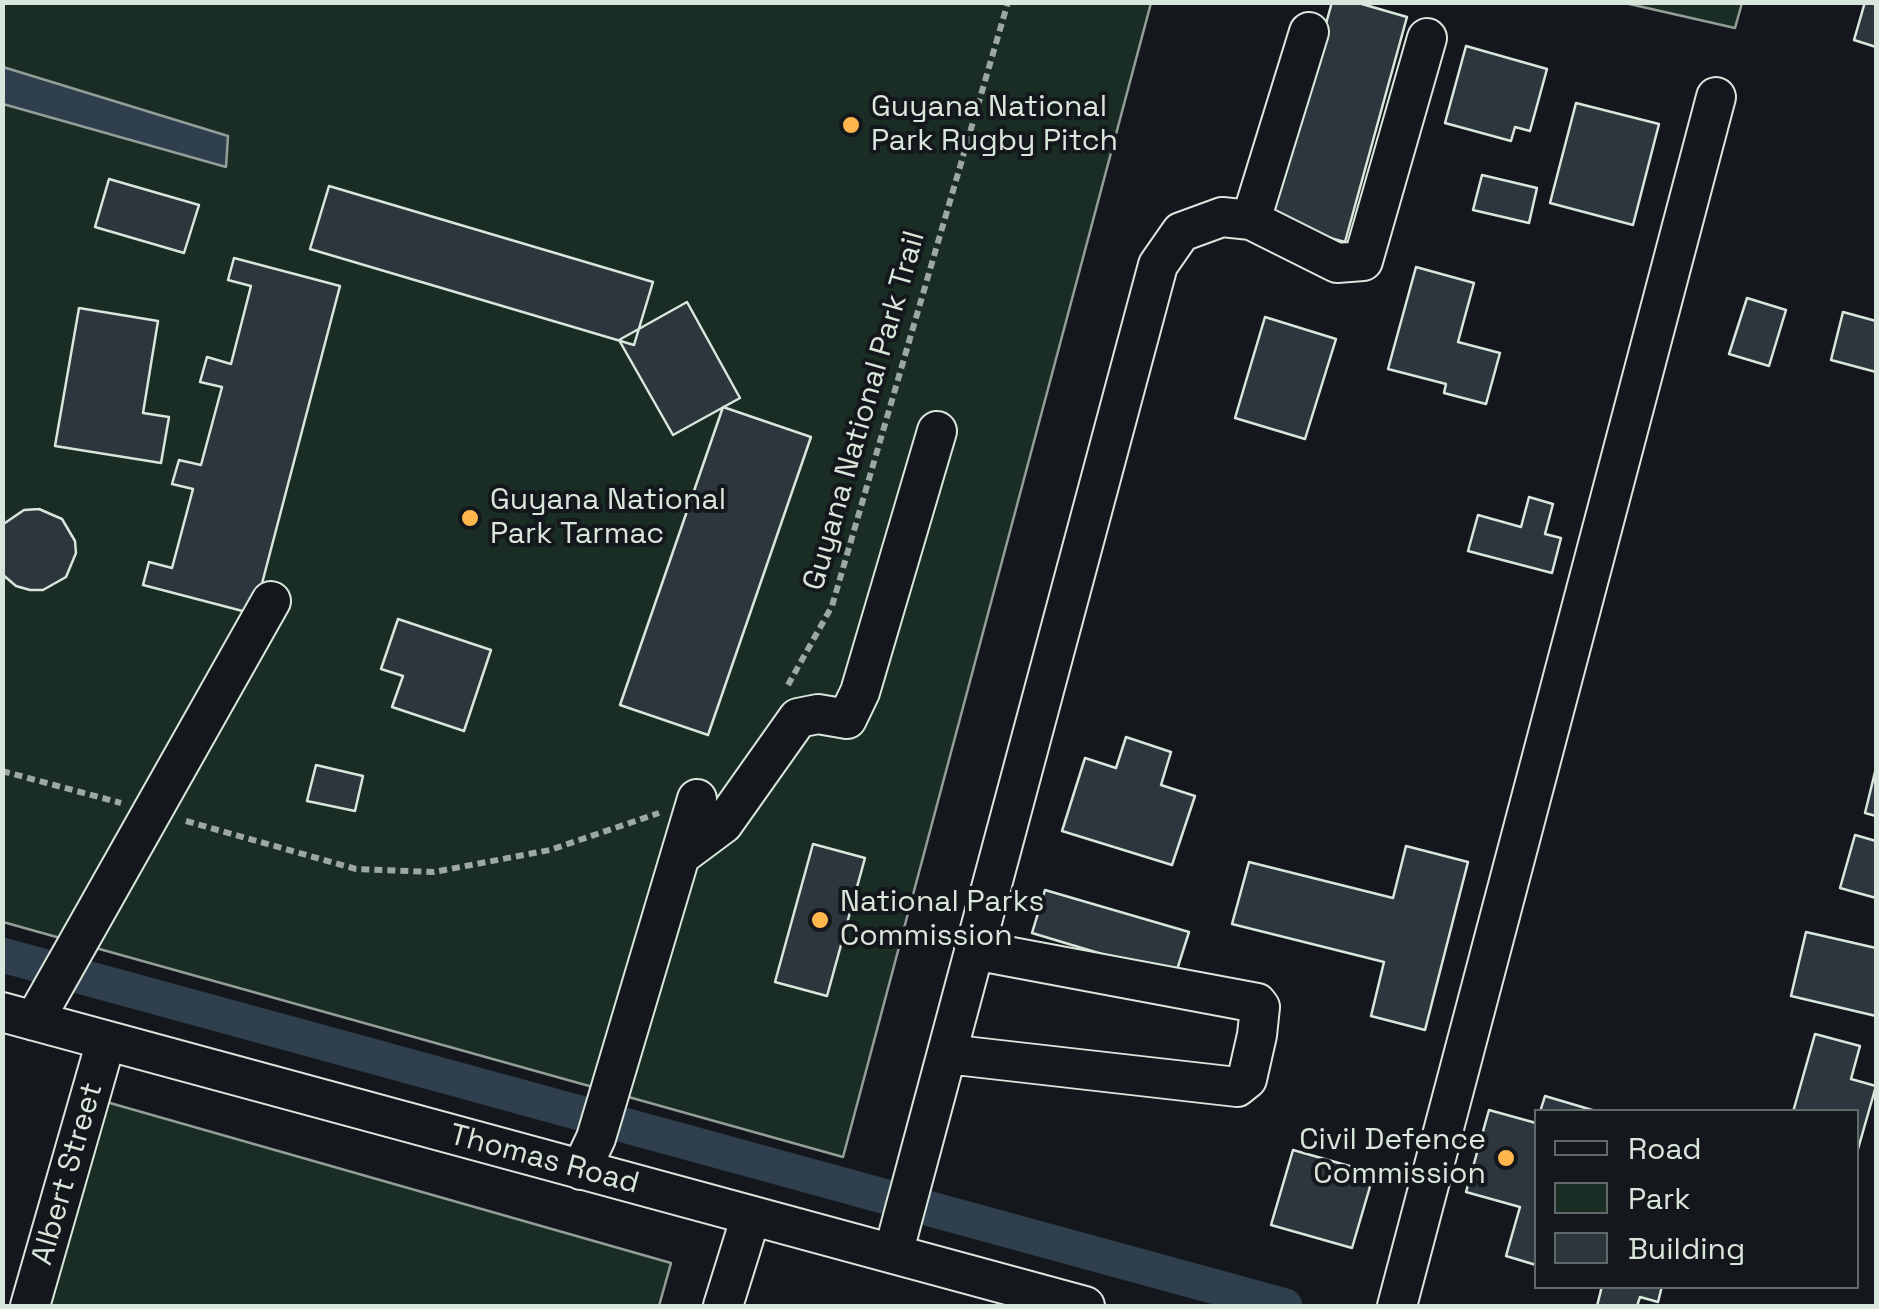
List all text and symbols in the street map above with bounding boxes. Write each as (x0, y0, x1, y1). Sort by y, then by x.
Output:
place label: Guyana National Park Rugby Pitch (871, 90, 1118, 160)
marker: Guyana National Park Rugby Pitch (840, 114, 862, 136)
street label: Guyana National Park Trail (796, 227, 934, 595)
place label: Guyana National Park Tarmac (490, 483, 726, 554)
marker: Guyana National Park Tarmac (459, 507, 481, 529)
place label: National Parks Commission (840, 885, 1044, 956)
marker: National Parks Commission (809, 909, 831, 931)
street label: Albert Street (25, 1079, 111, 1269)
legend (1534, 1109, 1859, 1289)
street label: Thomas Road (445, 1117, 643, 1203)
place label: Civil Defence Commission (1299, 1123, 1486, 1194)
text: Road (1628, 1129, 1702, 1168)
marker: Civil Defence Commission (1495, 1147, 1517, 1169)
text: Park (1628, 1179, 1690, 1218)
text: Building (1628, 1229, 1745, 1268)

